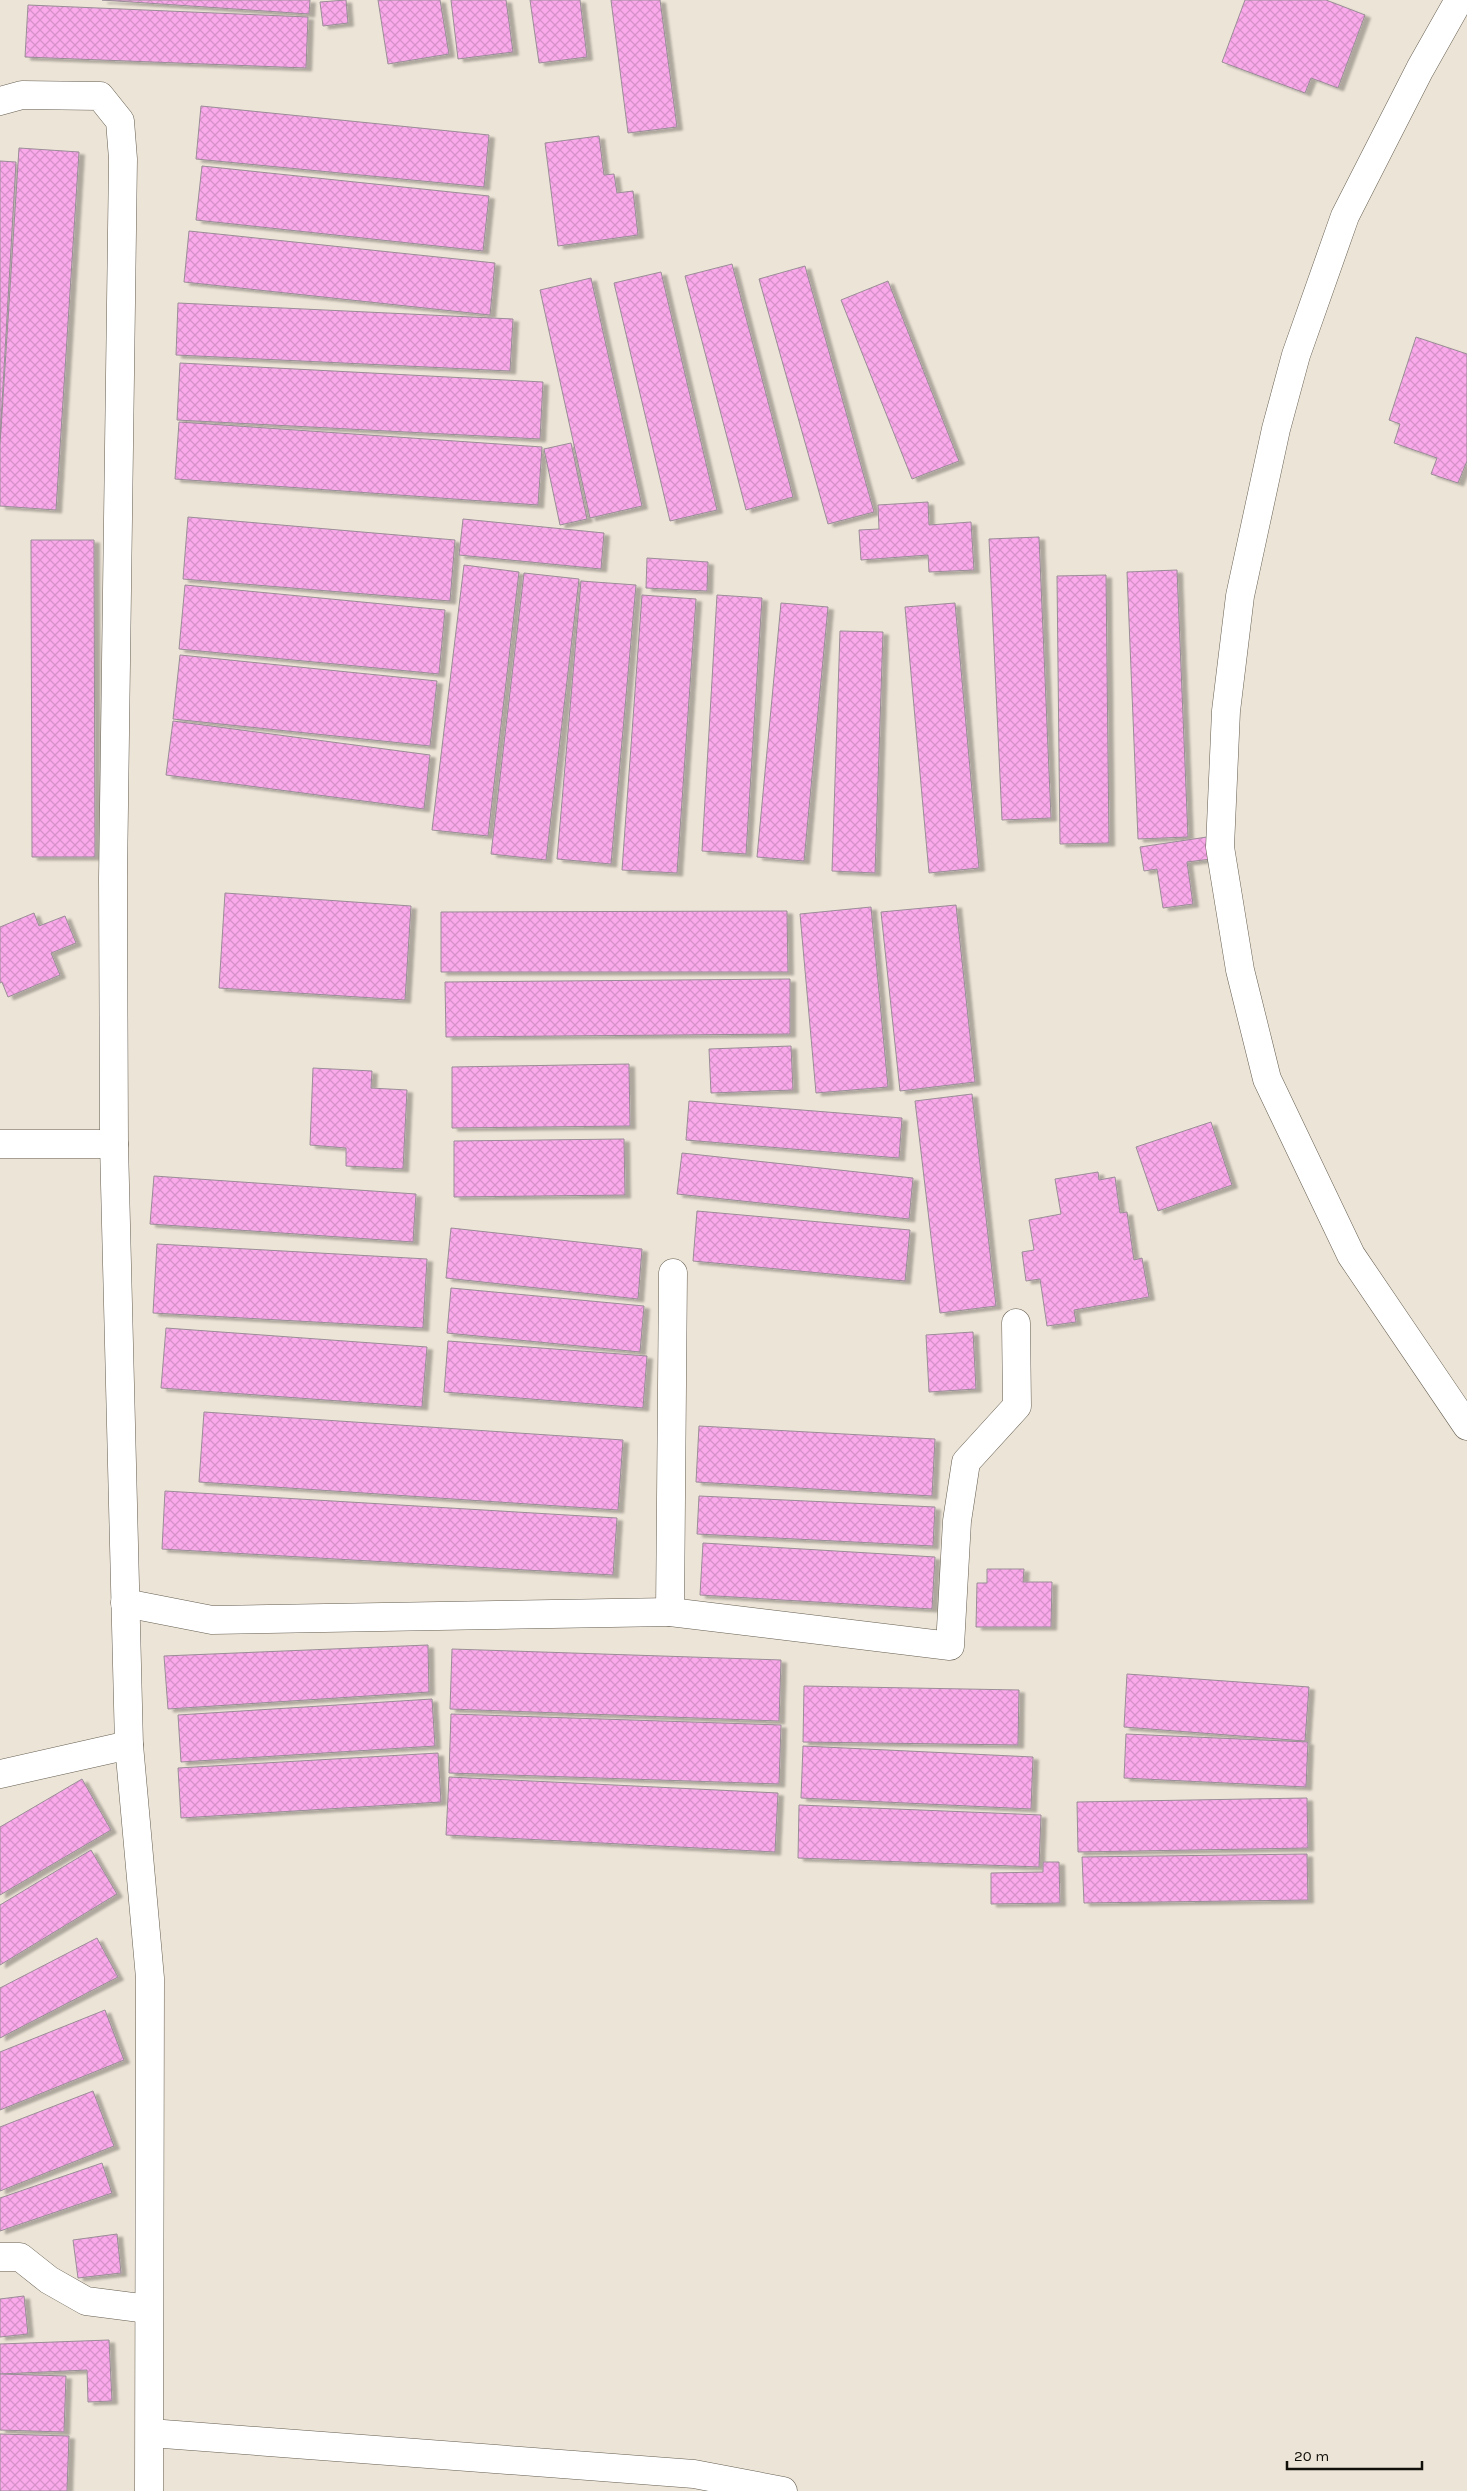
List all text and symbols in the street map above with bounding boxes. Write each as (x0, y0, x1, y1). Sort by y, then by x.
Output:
scale bar (1287, 2438, 1422, 2470)
text: 20 m (1294, 2447, 1329, 2465)

